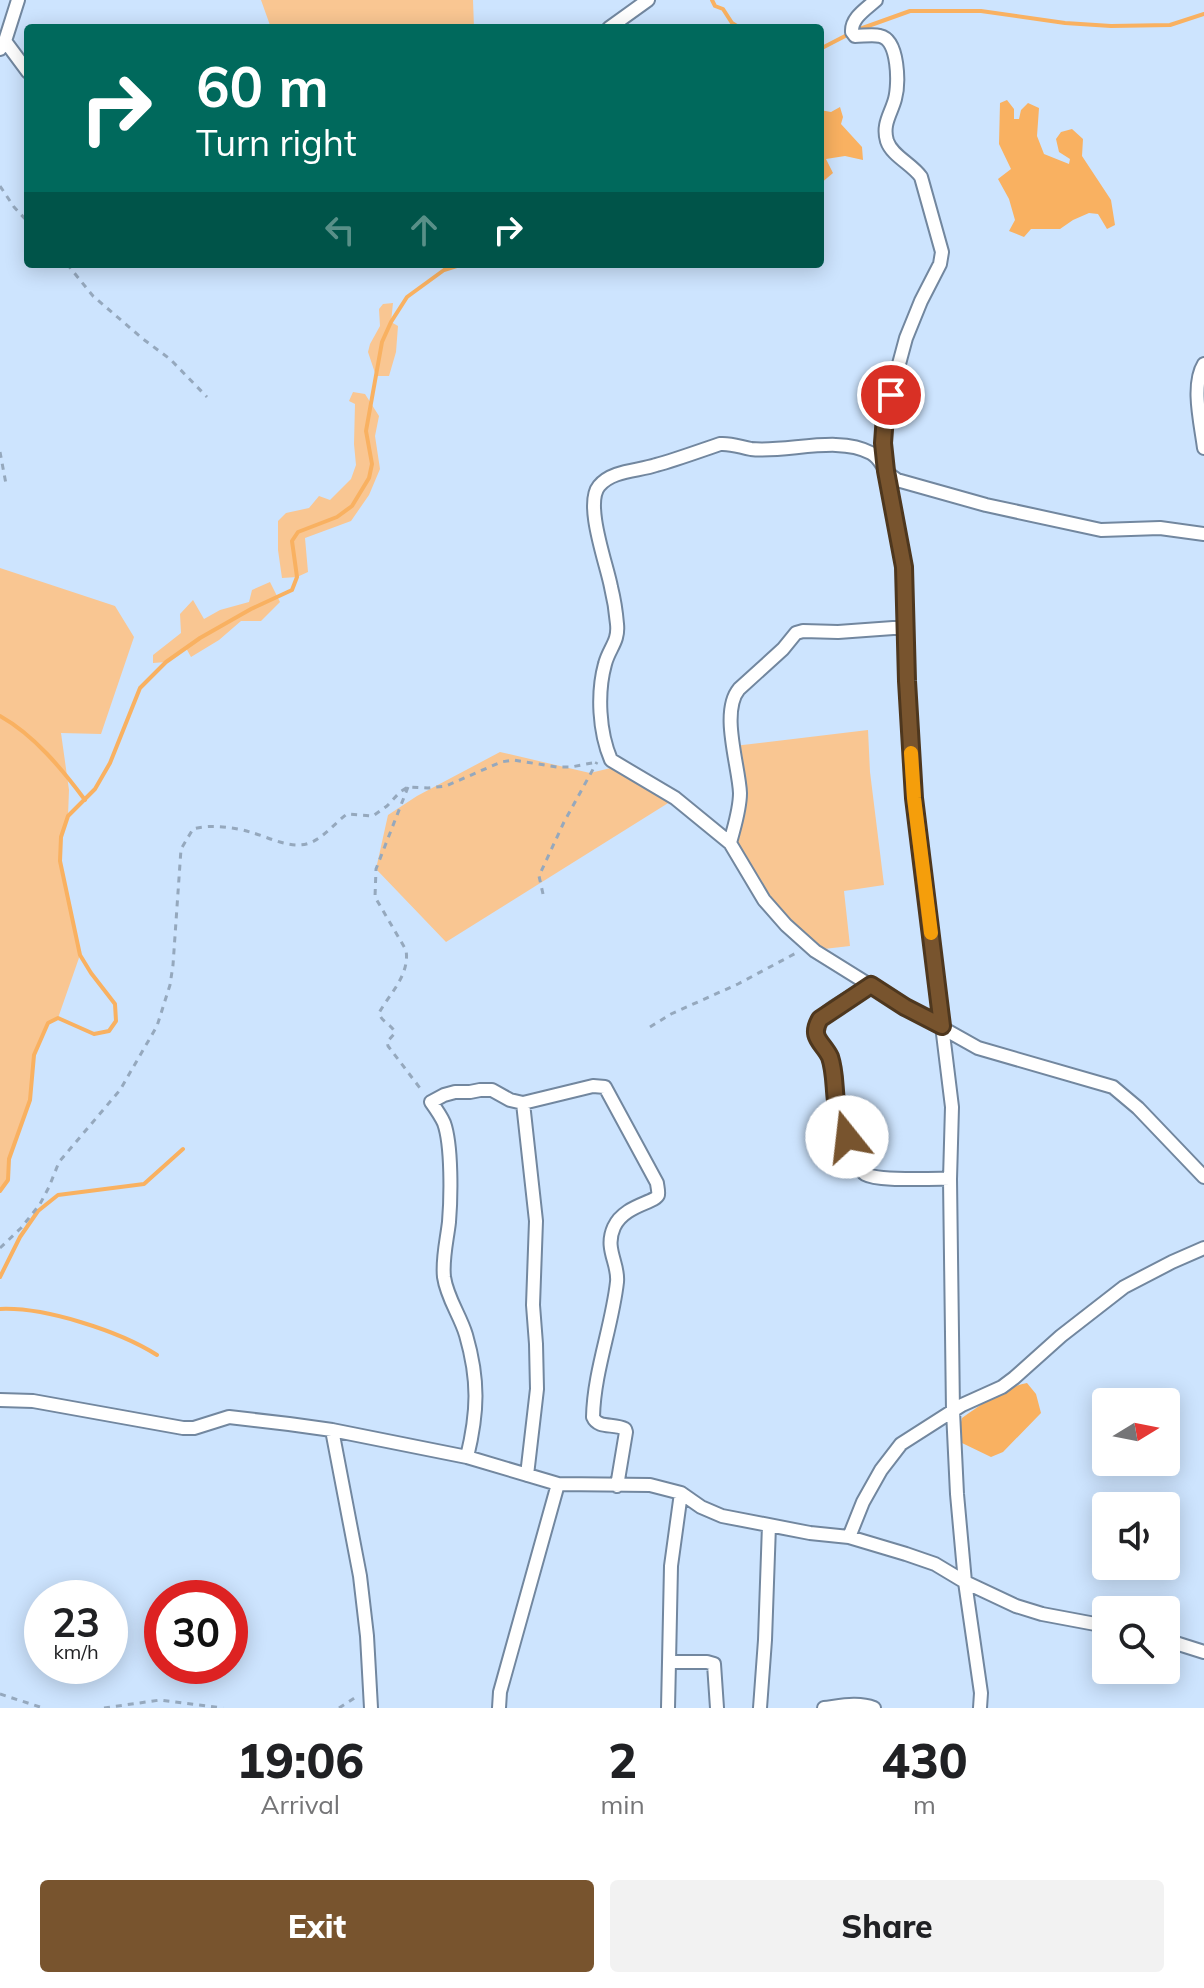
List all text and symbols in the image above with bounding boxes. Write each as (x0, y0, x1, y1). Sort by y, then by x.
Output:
text: 60 m (196, 51, 329, 121)
icon: right (64, 56, 168, 160)
text: Turn right (196, 120, 357, 165)
icon: left (318, 208, 362, 252)
icon: ahead (402, 208, 446, 252)
icon: right (486, 208, 530, 252)
pin (857, 361, 925, 429)
icon: arrive (869, 373, 913, 417)
position arrow (805, 1095, 889, 1179)
north arrow (1092, 1388, 1180, 1476)
map controls (1092, 1388, 1180, 1684)
button: sound (1092, 1492, 1180, 1580)
speed limit sign: 30 (144, 1580, 248, 1684)
button: search (1092, 1596, 1180, 1684)
text: 23 (52, 1597, 100, 1647)
text: km/h (53, 1639, 99, 1664)
text: 19:06 (236, 1730, 364, 1790)
text: 2 (608, 1730, 637, 1790)
text: 430 (881, 1730, 968, 1790)
text: Arrival (260, 1788, 340, 1821)
text: min (601, 1788, 645, 1821)
text: m (913, 1788, 936, 1821)
button: Exit (40, 1880, 594, 1972)
button: Share (610, 1880, 1164, 1972)

